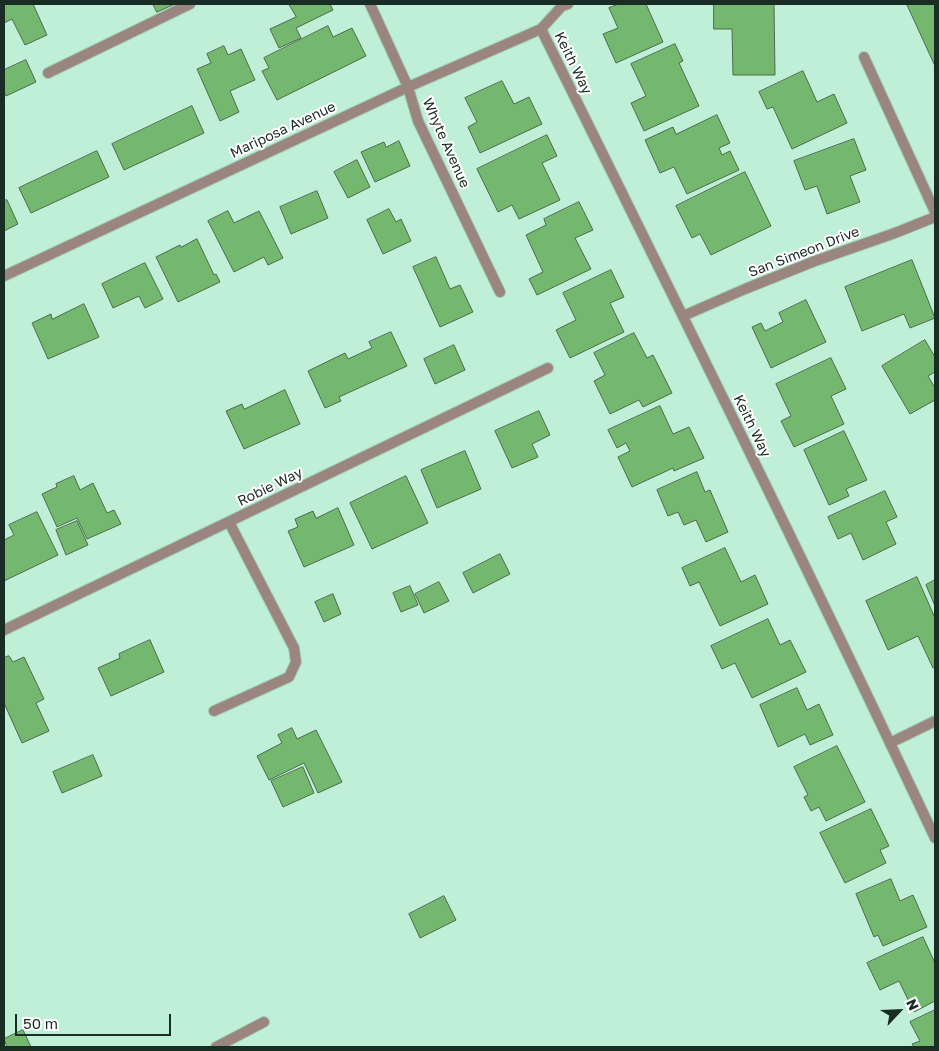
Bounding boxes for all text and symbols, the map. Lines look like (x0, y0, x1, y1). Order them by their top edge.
street label: Keith Way (551, 29, 595, 97)
street label: Whyte Avenue (419, 95, 473, 191)
street label: Mariposa Avenue (228, 98, 338, 162)
street label: San Simeon Drive (746, 223, 862, 281)
street label: Keith Way (730, 392, 774, 460)
street label: Robie Way (235, 464, 305, 510)
north arrow (874, 986, 924, 1036)
text: N (903, 996, 923, 1013)
scale bar (18, 1004, 174, 1036)
text: 50 m (23, 1014, 58, 1032)

